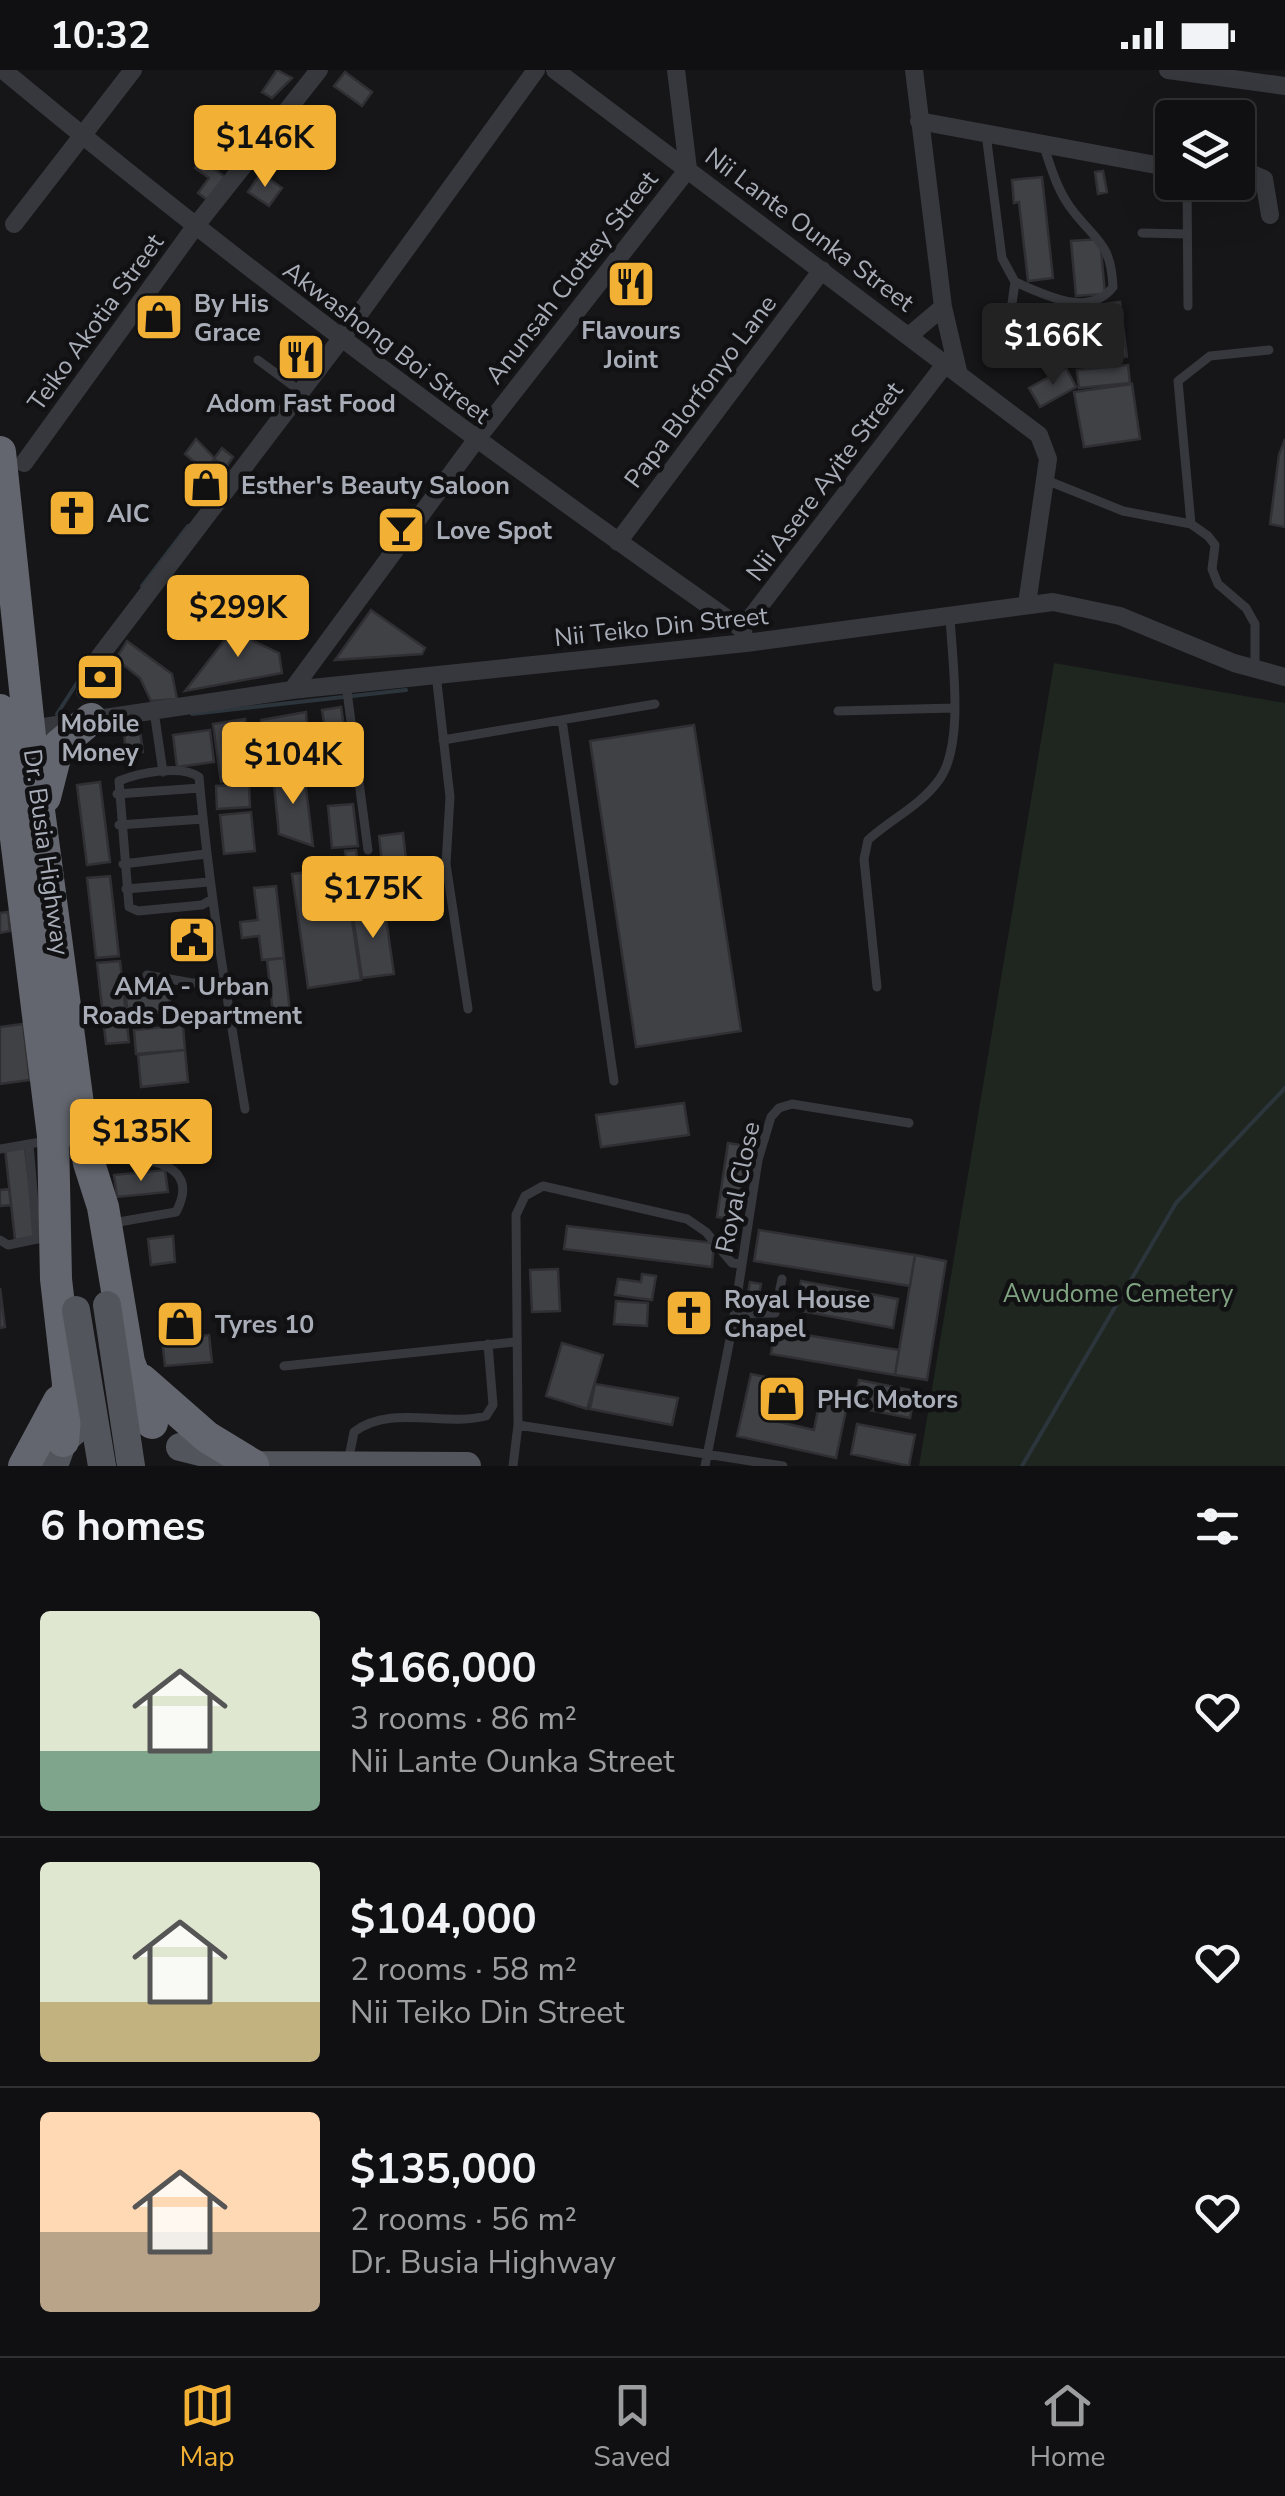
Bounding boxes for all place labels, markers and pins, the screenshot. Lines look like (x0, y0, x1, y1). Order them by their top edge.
pin: $146K (195, 105, 335, 190)
restaurant icon: Flavours Joint (605, 258, 657, 310)
place label: By His Grace (194, 287, 269, 350)
shop icon: By His Grace (133, 291, 185, 343)
pin: $166K (983, 303, 1123, 388)
place label: Flavours Joint (581, 314, 681, 377)
restaurant icon: Adom Fast Food (275, 331, 327, 383)
place label: Adom Fast Food (206, 387, 396, 421)
shop icon: Esther's Beauty Saloon (180, 459, 232, 511)
place label: Esther's Beauty Saloon (241, 469, 510, 503)
church icon: AIC (46, 487, 98, 539)
place label: AIC (107, 497, 150, 531)
bar icon: Love Spot (375, 504, 427, 556)
place label: Love Spot (436, 514, 552, 548)
pin: $299K (168, 575, 308, 660)
bank icon: Mobile Money (74, 651, 126, 703)
place label: Mobile Money (61, 707, 139, 770)
pin: $104K (223, 722, 363, 807)
pin: $175K (303, 856, 443, 941)
public building icon: AMA - Urban Roads Department (166, 914, 218, 966)
place label: AMA - Urban Roads Department (82, 970, 302, 1033)
pin: $135K (71, 1099, 211, 1184)
place label: Royal House Chapel (724, 1283, 870, 1346)
church icon: Royal House Chapel (663, 1287, 715, 1339)
shop icon: Tyres 10 (154, 1298, 206, 1350)
place label: Tyres 10 (215, 1308, 314, 1342)
shop icon: PHC Motors (756, 1373, 808, 1425)
place label: PHC Motors (817, 1383, 958, 1417)

